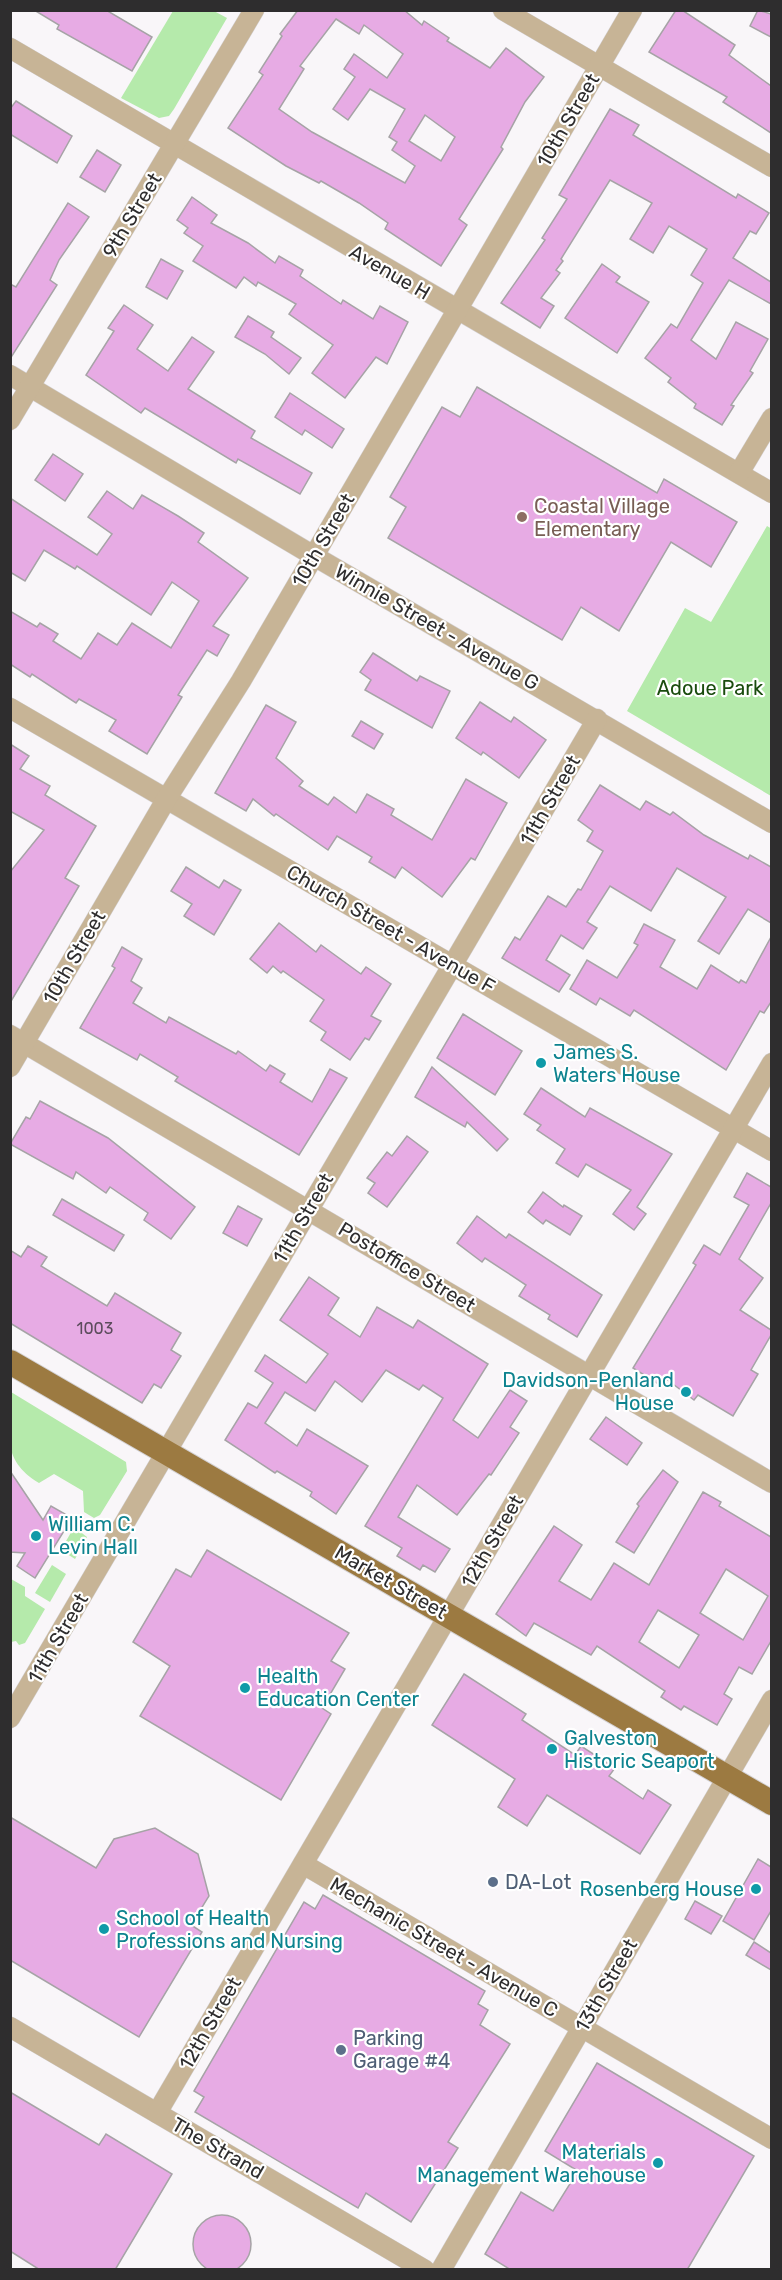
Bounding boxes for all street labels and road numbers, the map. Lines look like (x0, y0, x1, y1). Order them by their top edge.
street label: 10th Street (532, 69, 604, 171)
street label: 9th Street (97, 168, 167, 262)
street label: Avenue H (345, 239, 435, 305)
street label: 10th Street (287, 489, 359, 591)
street label: Winnie Street - Avenue G (331, 559, 543, 695)
street label: 11th Street (515, 751, 585, 849)
street label: Church Street - Avenue F (283, 859, 499, 999)
street label: 10th Street (38, 906, 110, 1008)
street label: 11th Street (268, 1169, 338, 1267)
street label: Postoffice Street (334, 1217, 480, 1317)
street label: 12th Street (456, 1490, 528, 1592)
street label: Market Street (330, 1540, 452, 1624)
street label: 11th Street (23, 1589, 93, 1687)
street label: Mechanic Street - Avenue C (326, 1872, 562, 2022)
street label: 13th Street (570, 1934, 642, 2036)
street label: 12th Street (174, 1972, 246, 2074)
street label: The Strand (168, 2112, 268, 2184)

